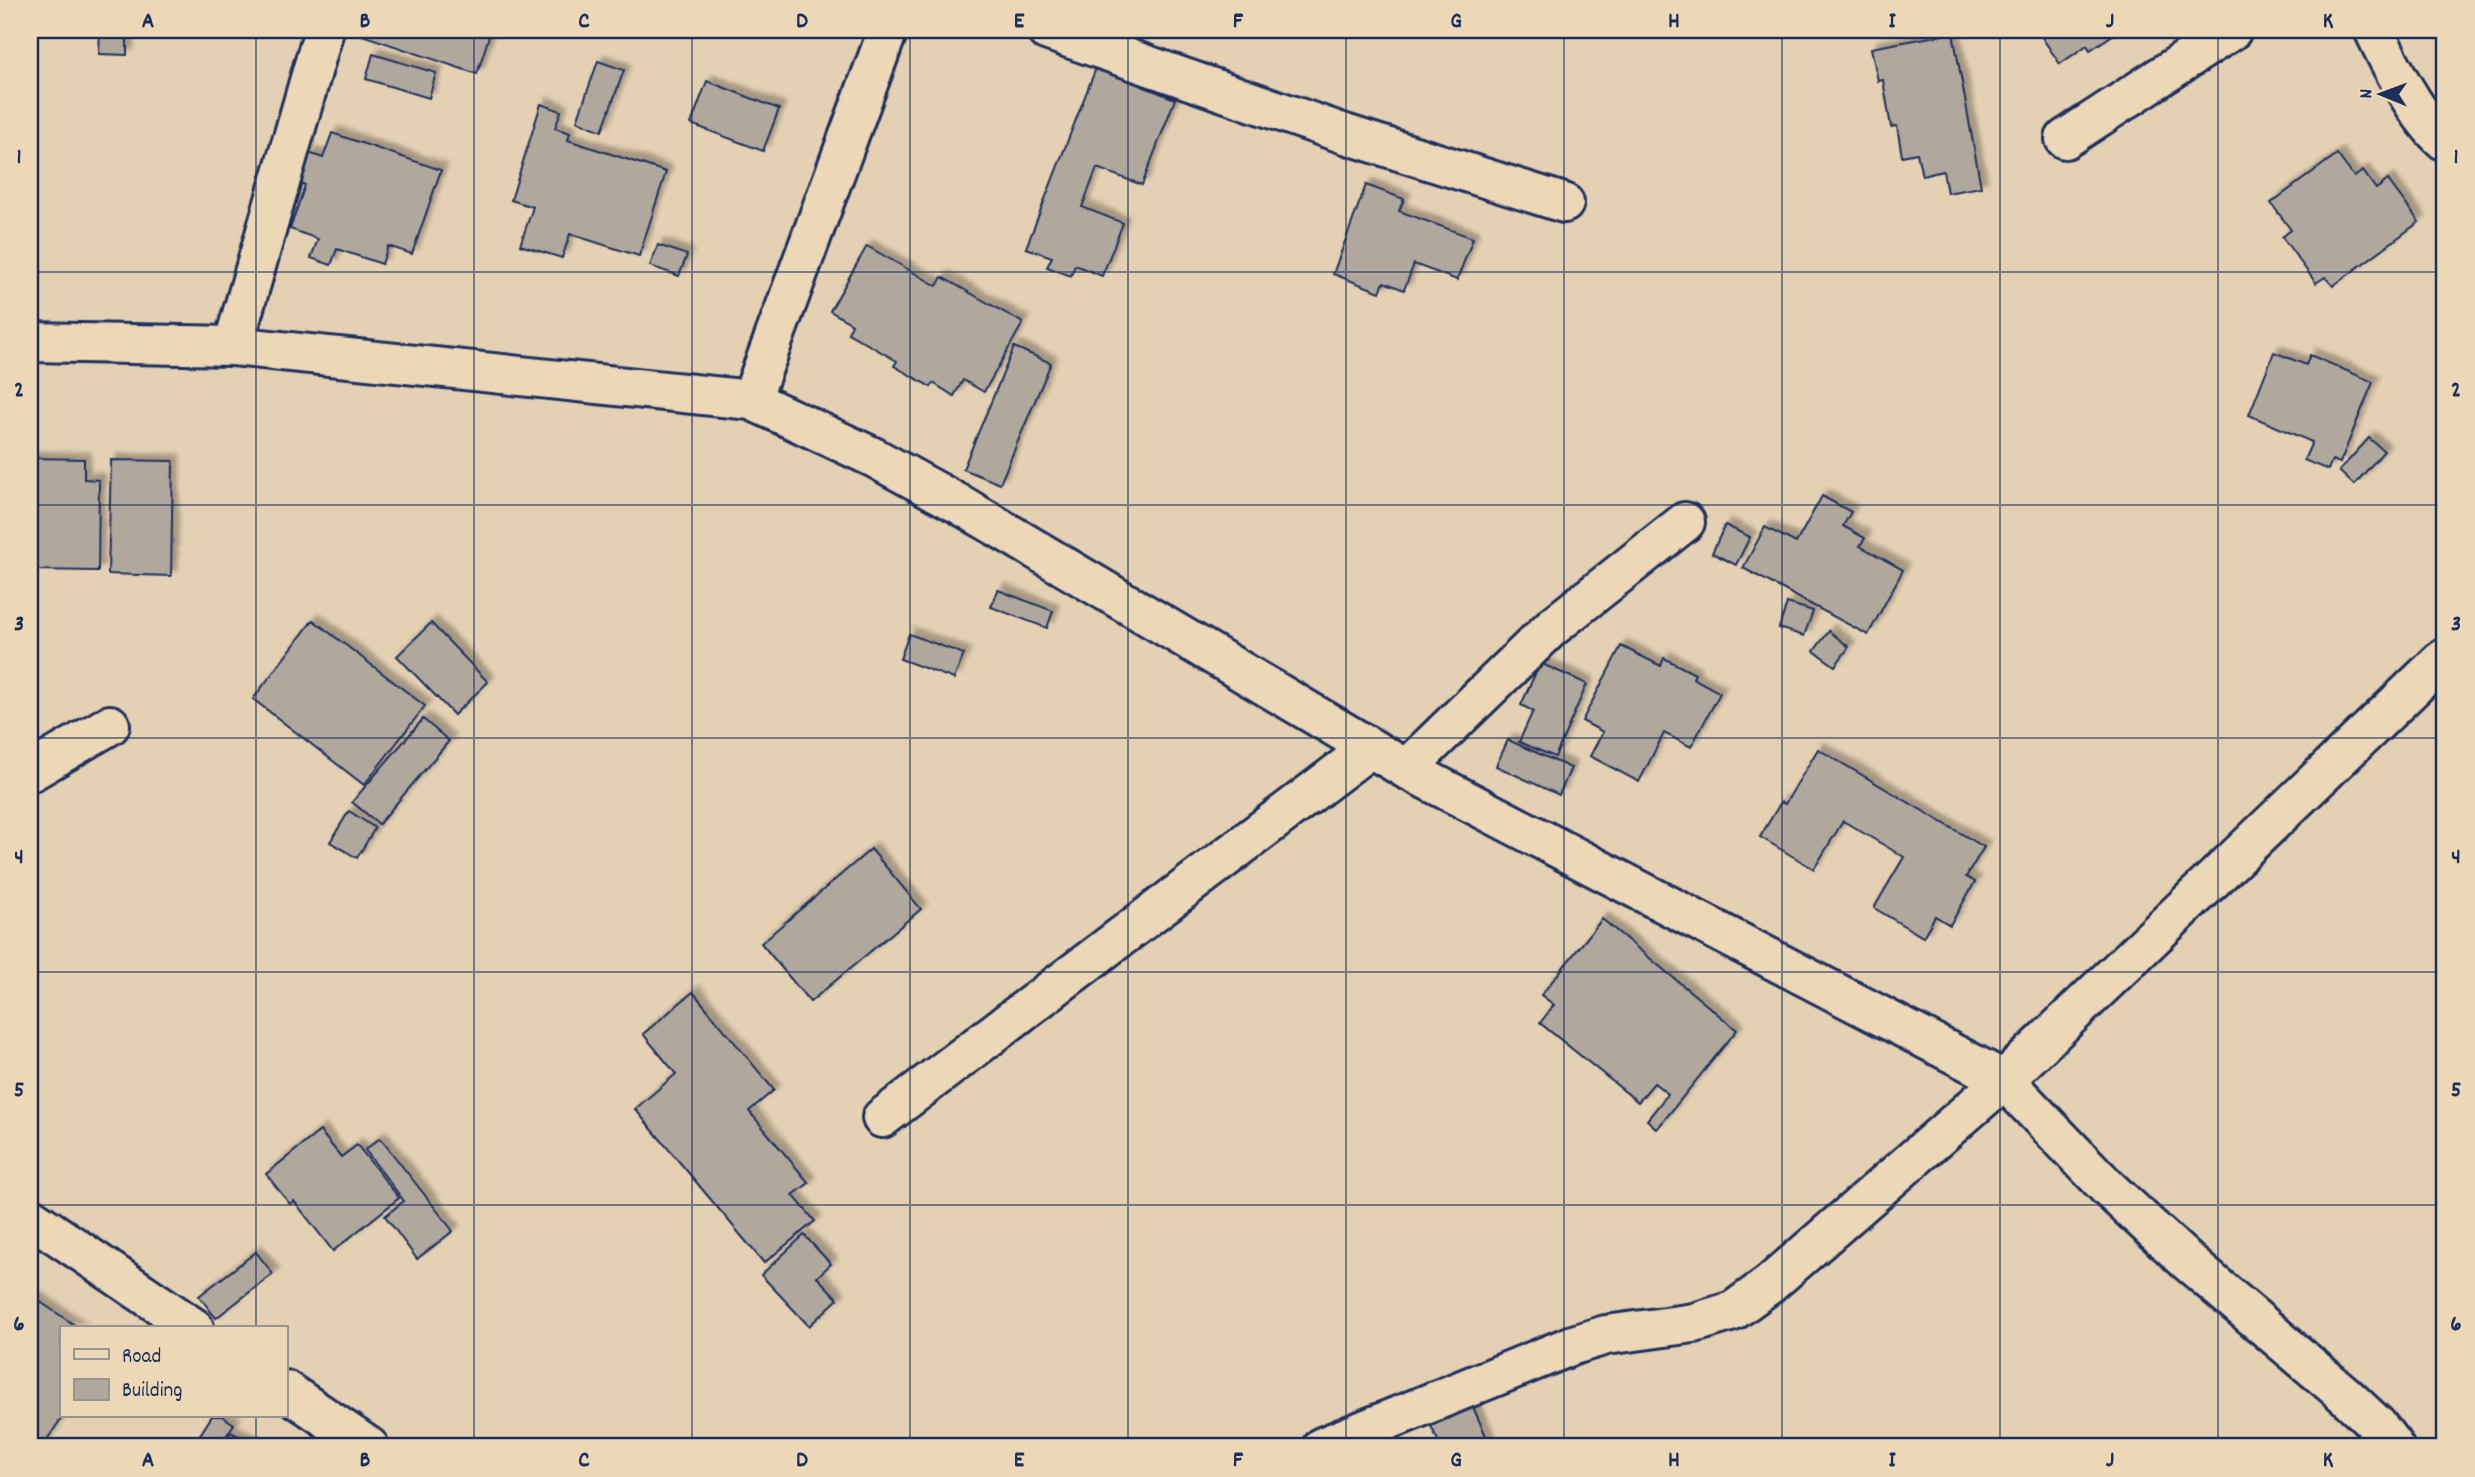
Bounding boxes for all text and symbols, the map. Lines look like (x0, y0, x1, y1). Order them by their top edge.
text: A (142, 6, 154, 39)
text: B (360, 6, 371, 39)
text: C (578, 6, 590, 39)
text: D (796, 6, 808, 39)
text: E (1014, 6, 1025, 39)
text: F (1233, 6, 1244, 39)
text: G (1450, 6, 1462, 39)
text: H (1668, 6, 1680, 39)
text: I (1888, 6, 1896, 39)
text: J (2106, 6, 2114, 39)
text: K (2323, 6, 2334, 39)
north arrow (2346, 60, 2416, 130)
text: N (2354, 89, 2381, 99)
text: 1 (16, 142, 22, 175)
text: 1 (2453, 142, 2459, 175)
text: 2 (14, 375, 24, 408)
text: 2 (2451, 375, 2461, 408)
text: 3 (14, 609, 24, 642)
text: 3 (2451, 609, 2461, 642)
text: 4 (14, 842, 24, 875)
text: 4 (2451, 842, 2461, 875)
text: 5 (14, 1075, 24, 1108)
text: 5 (2451, 1075, 2461, 1108)
text: 6 (13, 1309, 25, 1342)
text: 6 (2450, 1309, 2462, 1342)
legend (60, 1326, 287, 1418)
text: Road (122, 1343, 161, 1373)
text: Building (122, 1377, 182, 1407)
text: A (142, 1445, 154, 1477)
text: B (360, 1445, 371, 1477)
text: C (578, 1445, 590, 1477)
text: D (796, 1445, 808, 1477)
text: E (1014, 1445, 1025, 1477)
text: F (1233, 1445, 1244, 1477)
text: G (1450, 1445, 1462, 1477)
text: H (1668, 1445, 1680, 1477)
text: I (1888, 1445, 1896, 1477)
text: J (2106, 1445, 2114, 1477)
text: K (2323, 1445, 2334, 1477)

